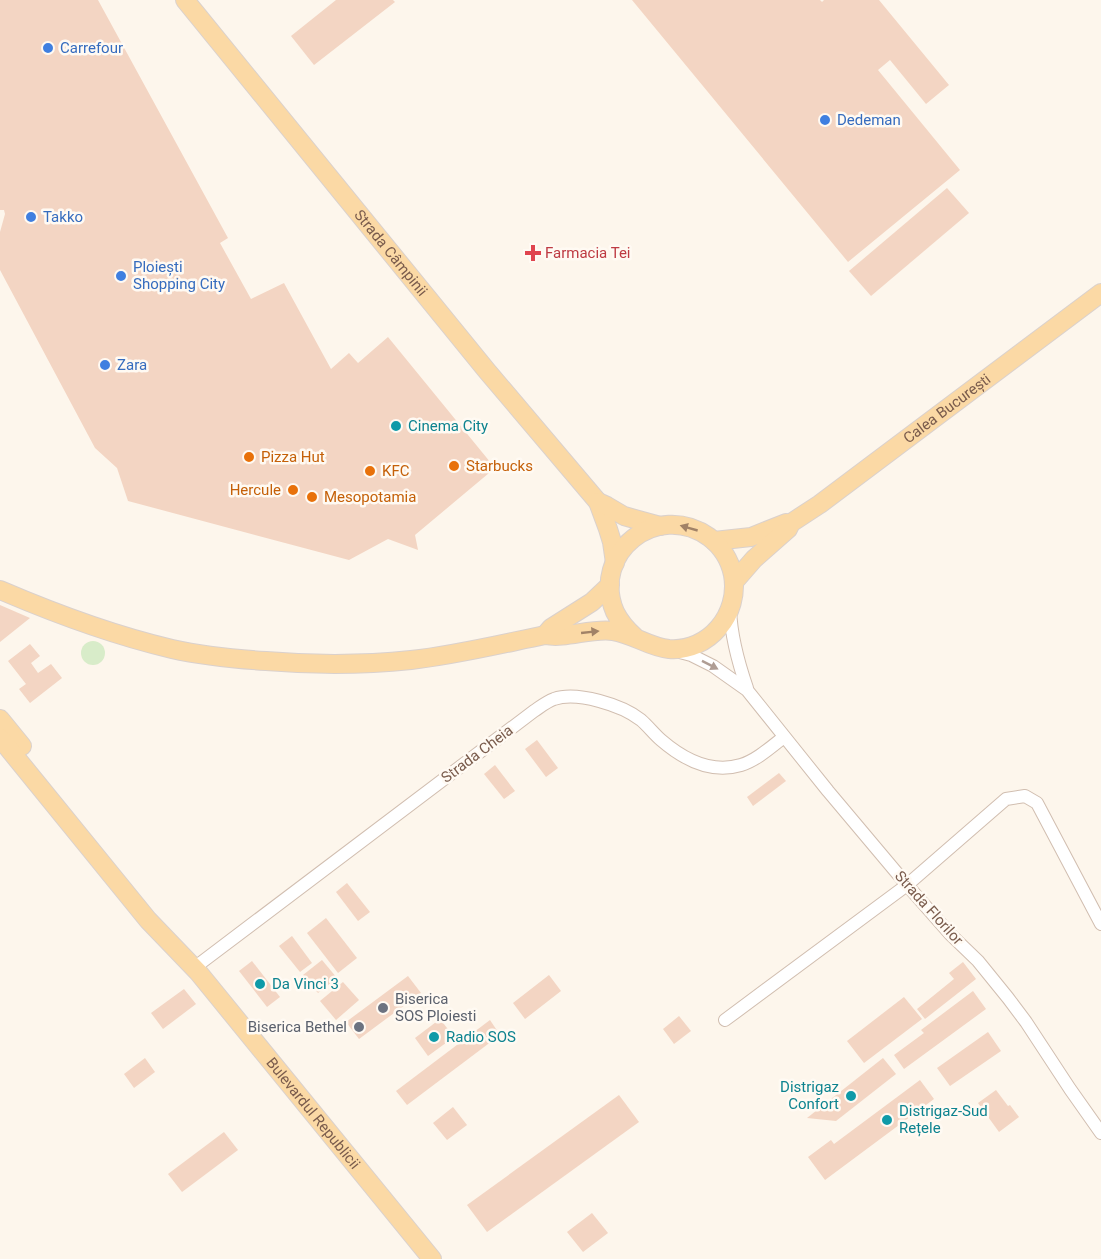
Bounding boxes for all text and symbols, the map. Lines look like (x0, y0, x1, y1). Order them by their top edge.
place label: Carrefour (60, 39, 123, 57)
marker: Carrefour (41, 41, 55, 55)
place label: Dedeman (837, 111, 901, 129)
marker: Dedeman (818, 113, 832, 127)
street label: Strada Câmpinii (350, 206, 431, 300)
place label: Takko (43, 208, 83, 226)
marker: Takko (24, 210, 38, 224)
place label: Farmacia Tei (545, 244, 631, 262)
marker: Farmacia Tei (526, 246, 540, 260)
place label: Ploiești Shopping City (133, 258, 225, 293)
marker: Ploiești Shopping City (114, 269, 128, 283)
place label: Zara (117, 356, 147, 374)
marker: Zara (98, 358, 112, 372)
street label: Calea București (900, 370, 994, 447)
place label: Cinema City (408, 417, 488, 435)
marker: Cinema City (389, 419, 403, 433)
place label: Pizza Hut (261, 448, 325, 466)
marker: Pizza Hut (242, 450, 256, 464)
place label: Starbucks (466, 457, 533, 475)
marker: Starbucks (447, 459, 461, 473)
place label: KFC (382, 462, 410, 480)
marker: KFC (363, 464, 377, 478)
place label: Hercule (230, 481, 281, 499)
marker: Hercule (286, 483, 300, 497)
place label: Mesopotamia (324, 488, 416, 506)
marker: Mesopotamia (305, 490, 319, 504)
one-way arrow (680, 523, 698, 532)
one-way arrow (581, 627, 600, 636)
one-way arrow (701, 660, 718, 669)
street label: Strada Cheia (438, 721, 516, 787)
street label: Strada Florilor (891, 867, 967, 949)
place label: Da Vinci 3 (272, 975, 339, 993)
marker: Da Vinci 3 (253, 977, 267, 991)
place label: Biserica SOS Ploiesti (395, 990, 476, 1025)
marker: Biserica SOS Ploiesti (376, 1001, 390, 1015)
place label: Biserica Bethel (248, 1018, 347, 1036)
marker: Biserica Bethel (352, 1020, 366, 1034)
place label: Radio SOS (446, 1028, 516, 1046)
marker: Radio SOS (427, 1030, 441, 1044)
street label: Bulevardul Republicii (262, 1054, 364, 1173)
place label: Distrigaz Confort (780, 1078, 839, 1113)
marker: Distrigaz Confort (844, 1089, 858, 1103)
place label: Distrigaz-Sud Rețele (899, 1102, 988, 1137)
marker: Distrigaz-Sud Rețele (880, 1113, 894, 1127)

